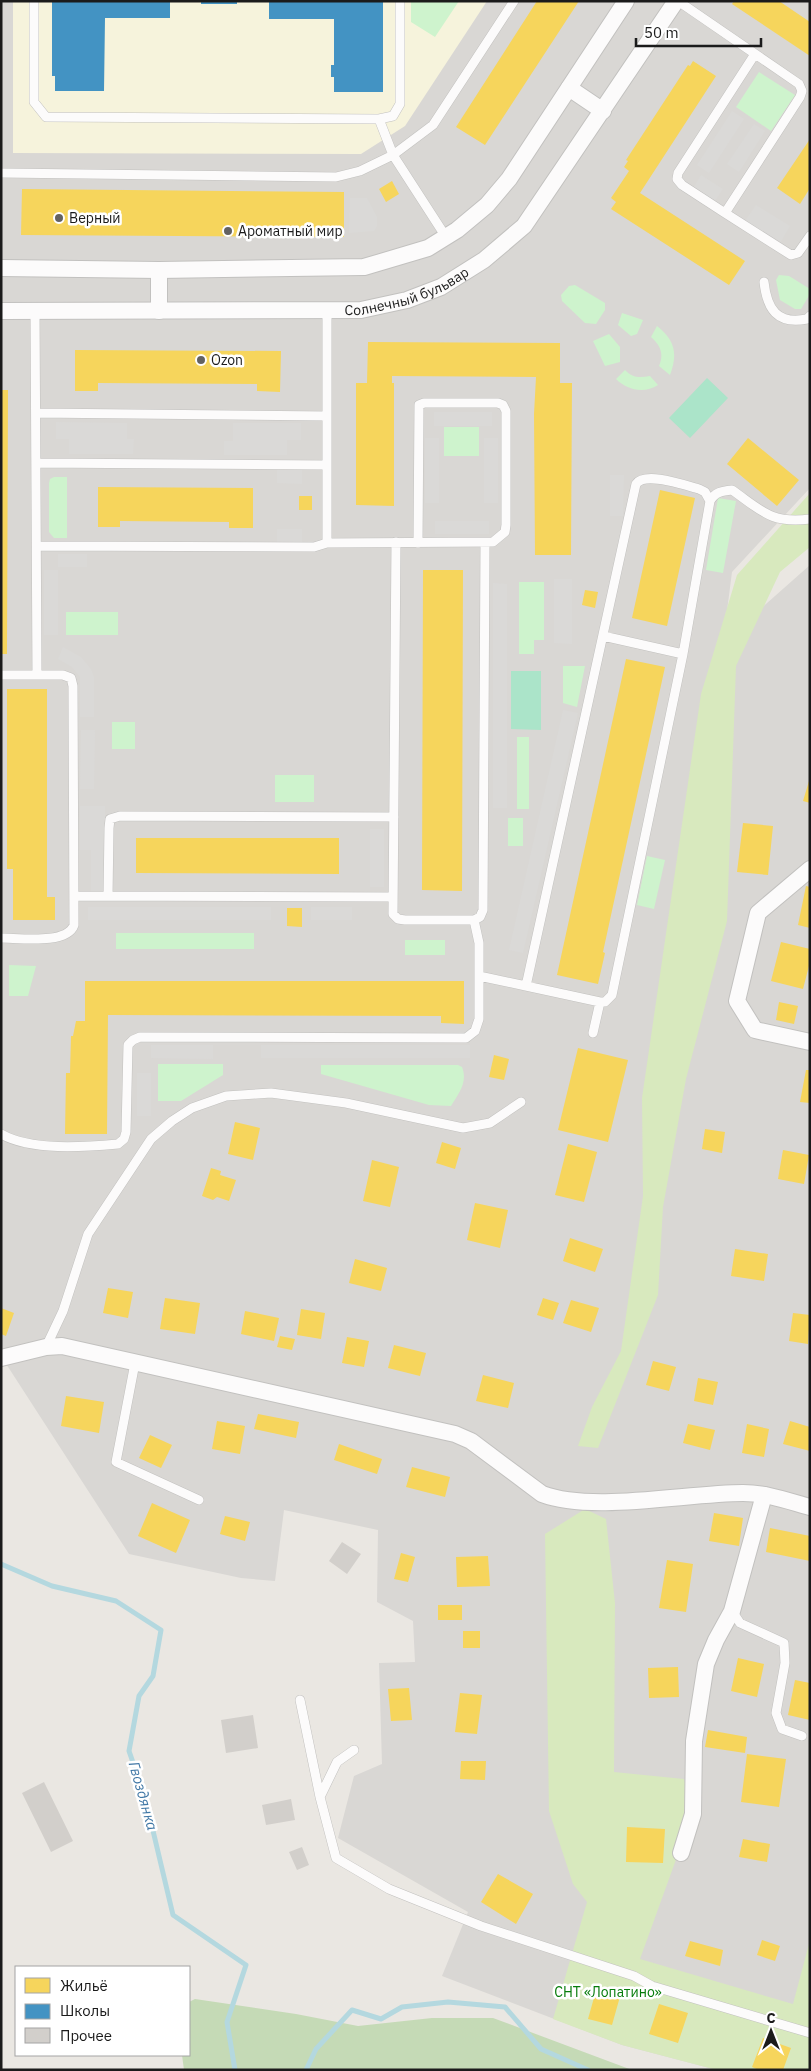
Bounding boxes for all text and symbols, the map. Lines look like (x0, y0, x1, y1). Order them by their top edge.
scale bar (636, 15, 761, 47)
text: 50 m (644, 23, 679, 42)
place label: Верный (69, 209, 121, 227)
marker: Верный (53, 212, 65, 224)
place label: Ароматный мир (238, 222, 343, 240)
marker: Ароматный мир (222, 225, 234, 237)
street label: Солнечный бульвар (344, 263, 472, 319)
place label: Ozon (211, 351, 243, 369)
marker: Ozon (195, 354, 207, 366)
water label: Гвоздянка (125, 1759, 162, 1833)
legend (15, 1966, 190, 2056)
text: Жильё (60, 1976, 108, 1995)
park label: СНТ «Лопатино» (554, 1983, 662, 2001)
text: Школы (60, 2001, 110, 2020)
north arrow (746, 2006, 796, 2056)
text: С (766, 2009, 776, 2027)
text: Прочее (60, 2026, 112, 2045)

